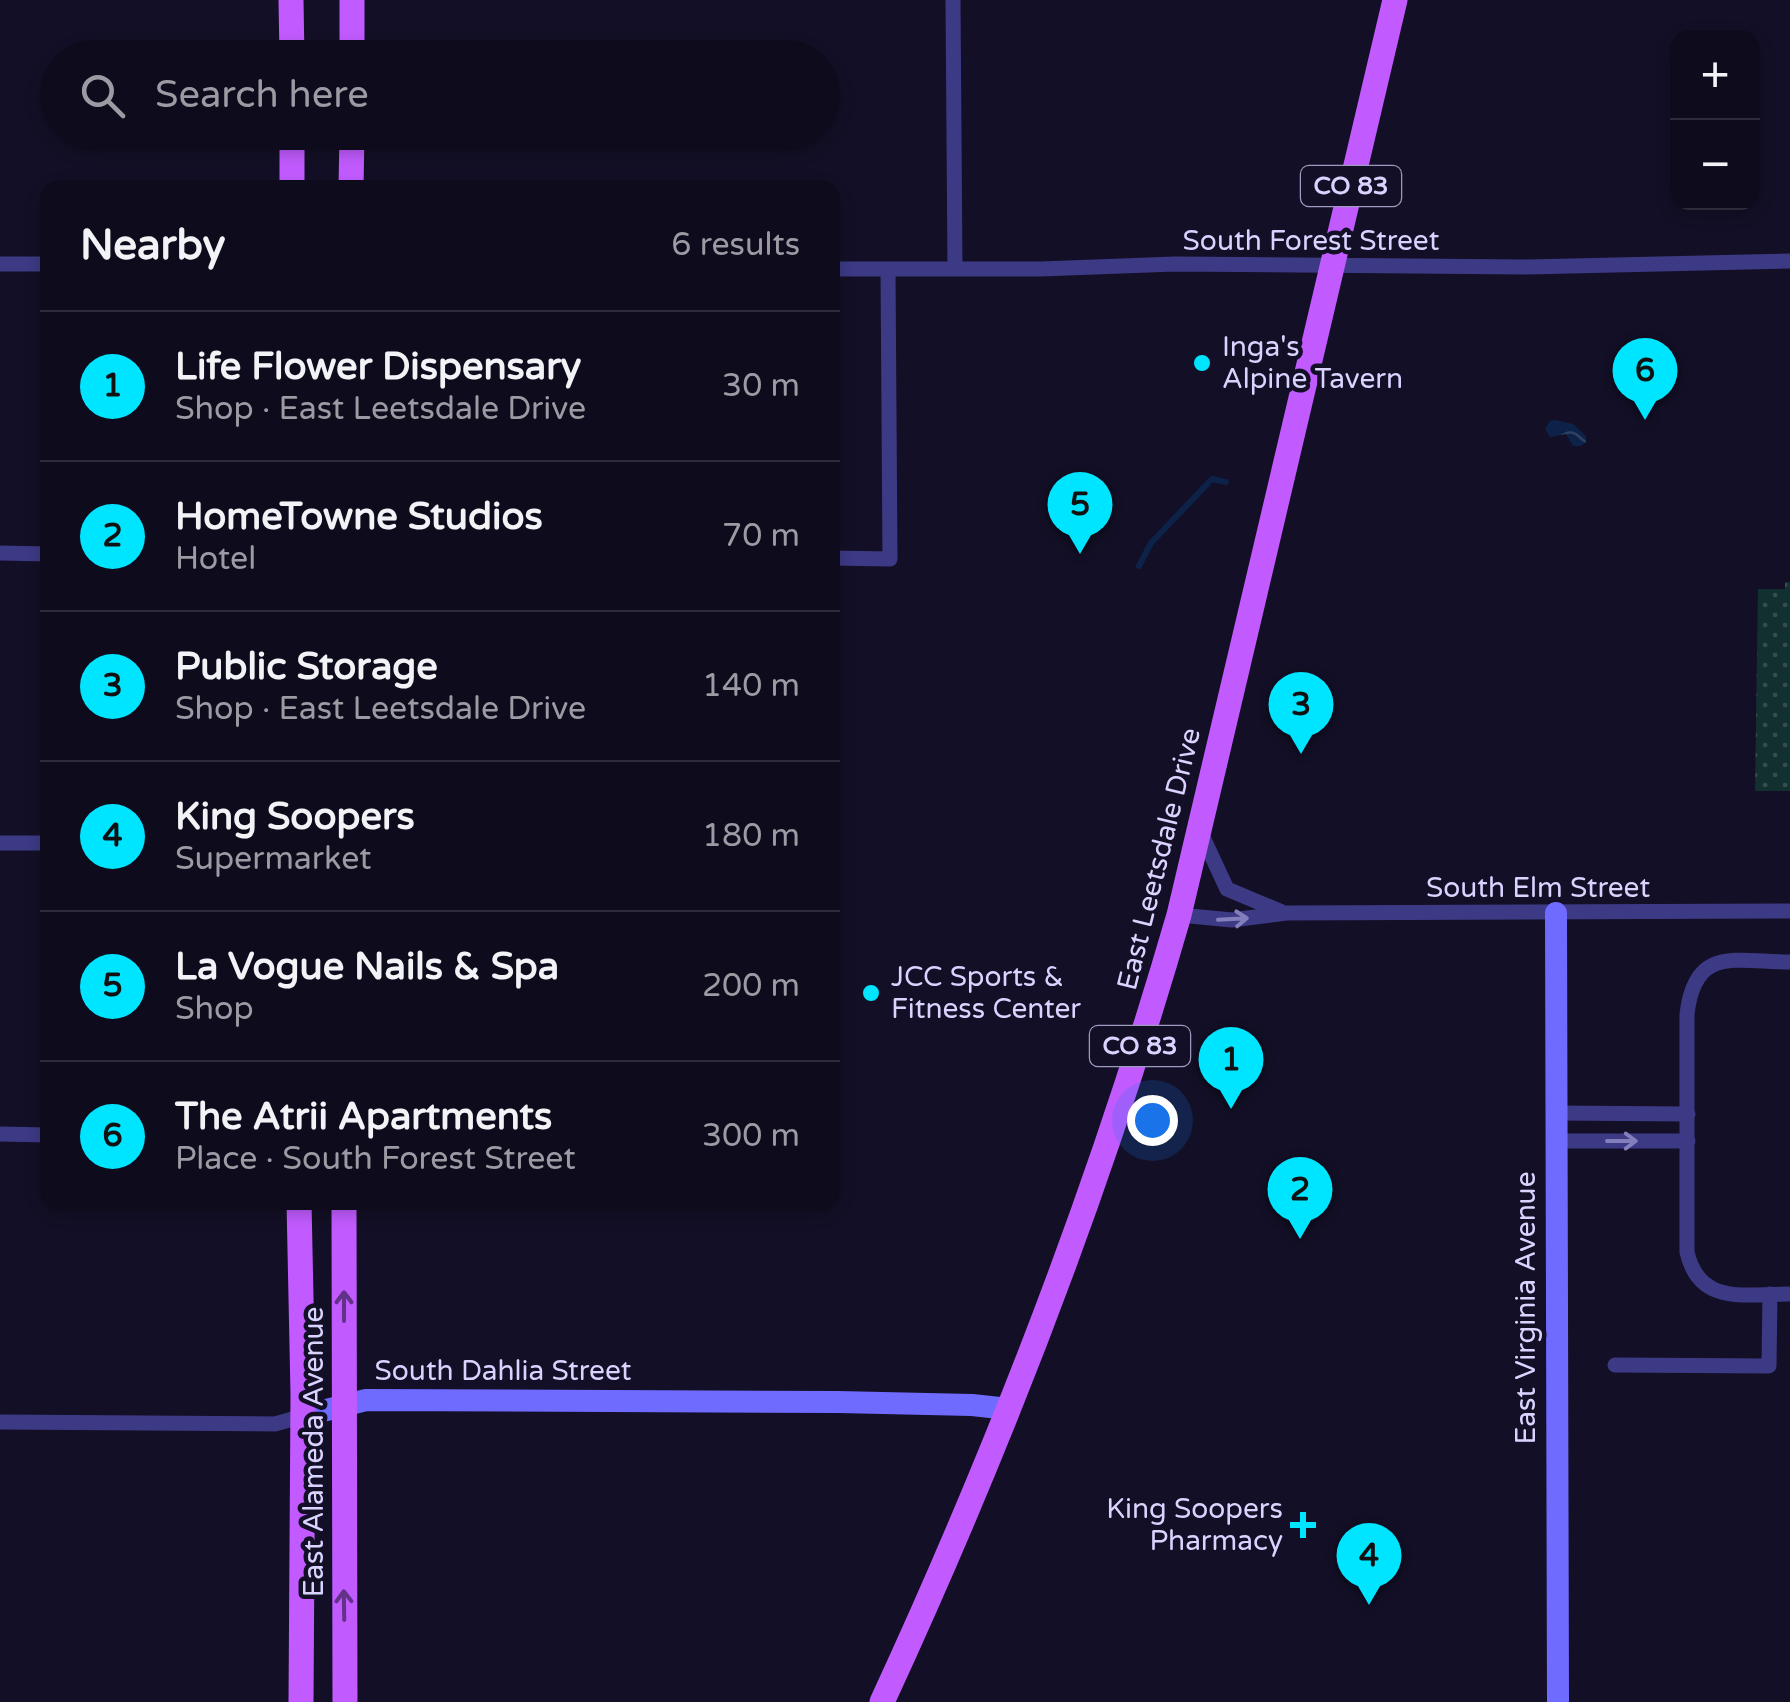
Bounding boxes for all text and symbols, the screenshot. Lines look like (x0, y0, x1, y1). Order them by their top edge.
map controls (1670, 30, 1760, 210)
button: + (1670, 30, 1760, 120)
search box (40, 40, 840, 150)
icon: search (75, 68, 130, 123)
text: Search here (155, 72, 369, 118)
button: − (1670, 120, 1760, 210)
road number: CO 83 (1301, 166, 1401, 206)
text: Nearby (80, 220, 225, 271)
street label: South Forest Street (1183, 224, 1440, 258)
text: 6 results (671, 226, 800, 264)
place label: Inga's Alpine Tavern (1222, 330, 1403, 396)
pin: 6 (1612, 338, 1678, 420)
text: Life Flower Dispensary (175, 344, 581, 390)
marker: Inga's Alpine Tavern (1191, 352, 1213, 374)
text: 1 (102, 367, 123, 405)
text: 30 m (722, 367, 800, 405)
text: Shop · East Leetsdale Drive (175, 390, 586, 428)
pin: 5 (1048, 472, 1112, 554)
text: HomeTowne Studios (175, 494, 543, 540)
text: 2 (102, 517, 123, 555)
text: 70 m (722, 517, 800, 555)
text: Hotel (175, 540, 256, 578)
text: Public Storage (175, 644, 438, 690)
text: 3 (102, 667, 123, 705)
text: 140 m (702, 667, 800, 705)
pin: 3 (1268, 672, 1334, 754)
text: Shop · East Leetsdale Drive (175, 690, 586, 728)
street label: East Leetsdale Drive (1110, 724, 1208, 994)
text: King Soopers (175, 794, 415, 840)
text: 4 (102, 817, 123, 855)
text: 180 m (702, 817, 800, 855)
text: Supermarket (175, 840, 372, 878)
street label: South Elm Street (1426, 871, 1650, 905)
one-way arrow (1216, 909, 1248, 928)
text: La Vogue Nails & Spa (175, 944, 559, 990)
place label: JCC Sports & Fitness Center (891, 960, 1081, 1026)
text: 5 (102, 967, 123, 1005)
text: 200 m (702, 967, 800, 1005)
marker: JCC Sports & Fitness Center (860, 982, 882, 1004)
text: Shop (175, 990, 254, 1028)
road number: CO 83 (1090, 1026, 1190, 1066)
pin: 1 (1198, 1026, 1264, 1109)
text: The Atrii Apartments (175, 1094, 552, 1140)
your location (1127, 1095, 1178, 1146)
text: 6 (102, 1117, 123, 1155)
text: 300 m (702, 1117, 800, 1155)
one-way arrow (1604, 1132, 1637, 1150)
text: Place · South Forest Street (175, 1140, 576, 1178)
pin: 2 (1268, 1156, 1332, 1239)
street label: East Virginia Avenue (1509, 1171, 1543, 1445)
one-way arrow (334, 1291, 354, 1324)
street label: East Alameda Avenue (297, 1307, 331, 1597)
street label: South Dahlia Street (375, 1354, 632, 1388)
place label: King Soopers Pharmacy (1106, 1492, 1283, 1558)
marker: King Soopers Pharmacy (1292, 1514, 1314, 1536)
pin: 4 (1336, 1522, 1402, 1605)
one-way arrow (334, 1589, 354, 1622)

